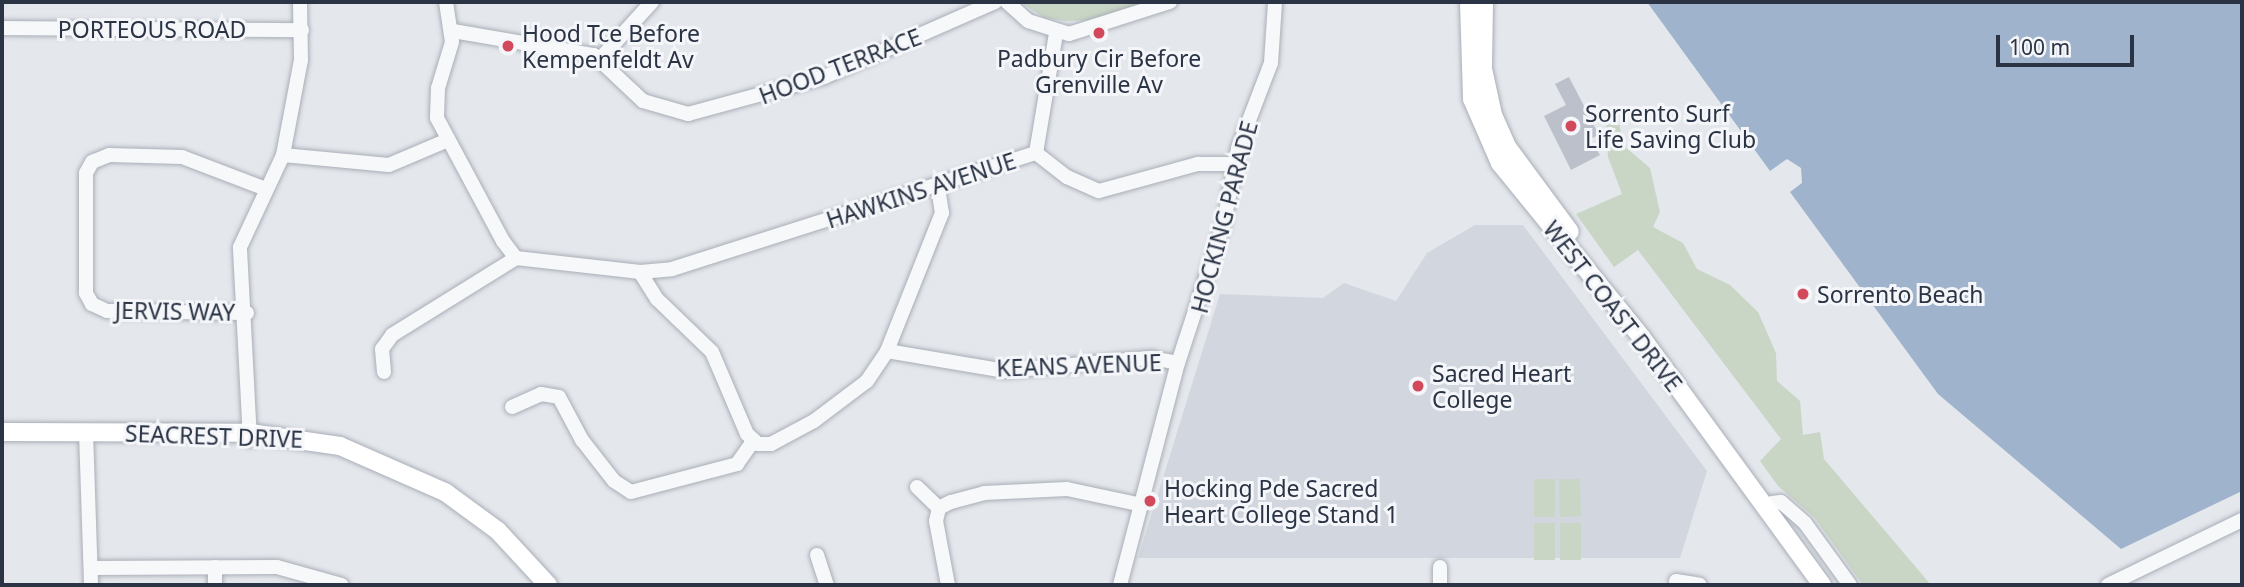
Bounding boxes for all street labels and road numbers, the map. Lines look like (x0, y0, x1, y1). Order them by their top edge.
street label: PORTEOUS ROAD (58, 15, 246, 43)
street label: HOOD TERRACE (755, 22, 925, 110)
street label: HOCKING PARADE (1185, 118, 1263, 316)
street label: HAWKINS AVENUE (823, 146, 1019, 234)
street label: WEST COAST DRIVE (1538, 215, 1688, 397)
street label: JERVIS WAY (115, 296, 235, 326)
street label: KEANS AVENUE (996, 348, 1162, 382)
street label: SEACREST DRIVE (124, 419, 304, 453)

